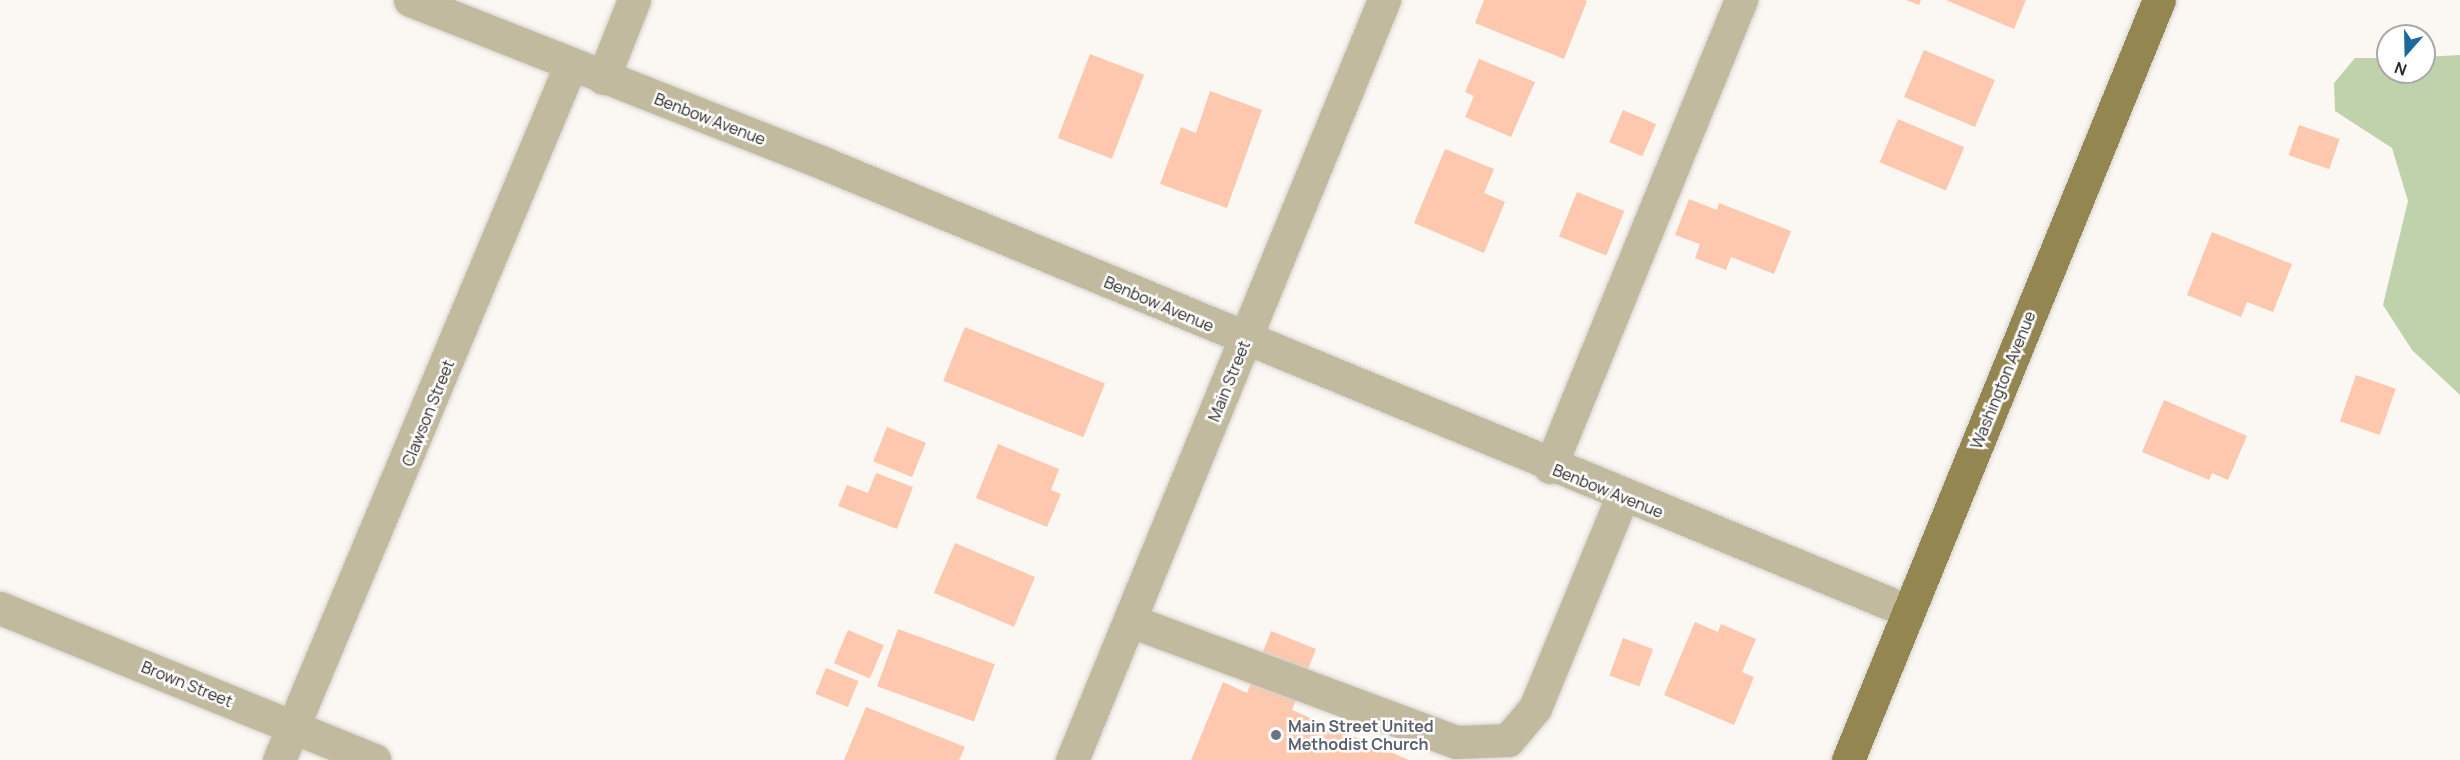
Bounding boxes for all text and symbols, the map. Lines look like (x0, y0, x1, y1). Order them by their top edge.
north arrow (2376, 24, 2436, 84)
text: N (2391, 57, 2410, 81)
street label: Benbow Avenue (652, 89, 768, 149)
street label: Benbow Avenue (1101, 272, 1217, 336)
street label: Washington Avenue (1967, 308, 2039, 452)
street label: Main Street (1204, 338, 1254, 424)
street label: Clawson Street (398, 357, 458, 469)
street label: Benbow Avenue (1550, 460, 1666, 522)
street label: Brown Street (139, 657, 235, 711)
place label: Main Street United Methodist Church (1288, 716, 1434, 754)
marker: Main Street United Methodist Church (1269, 728, 1283, 742)

